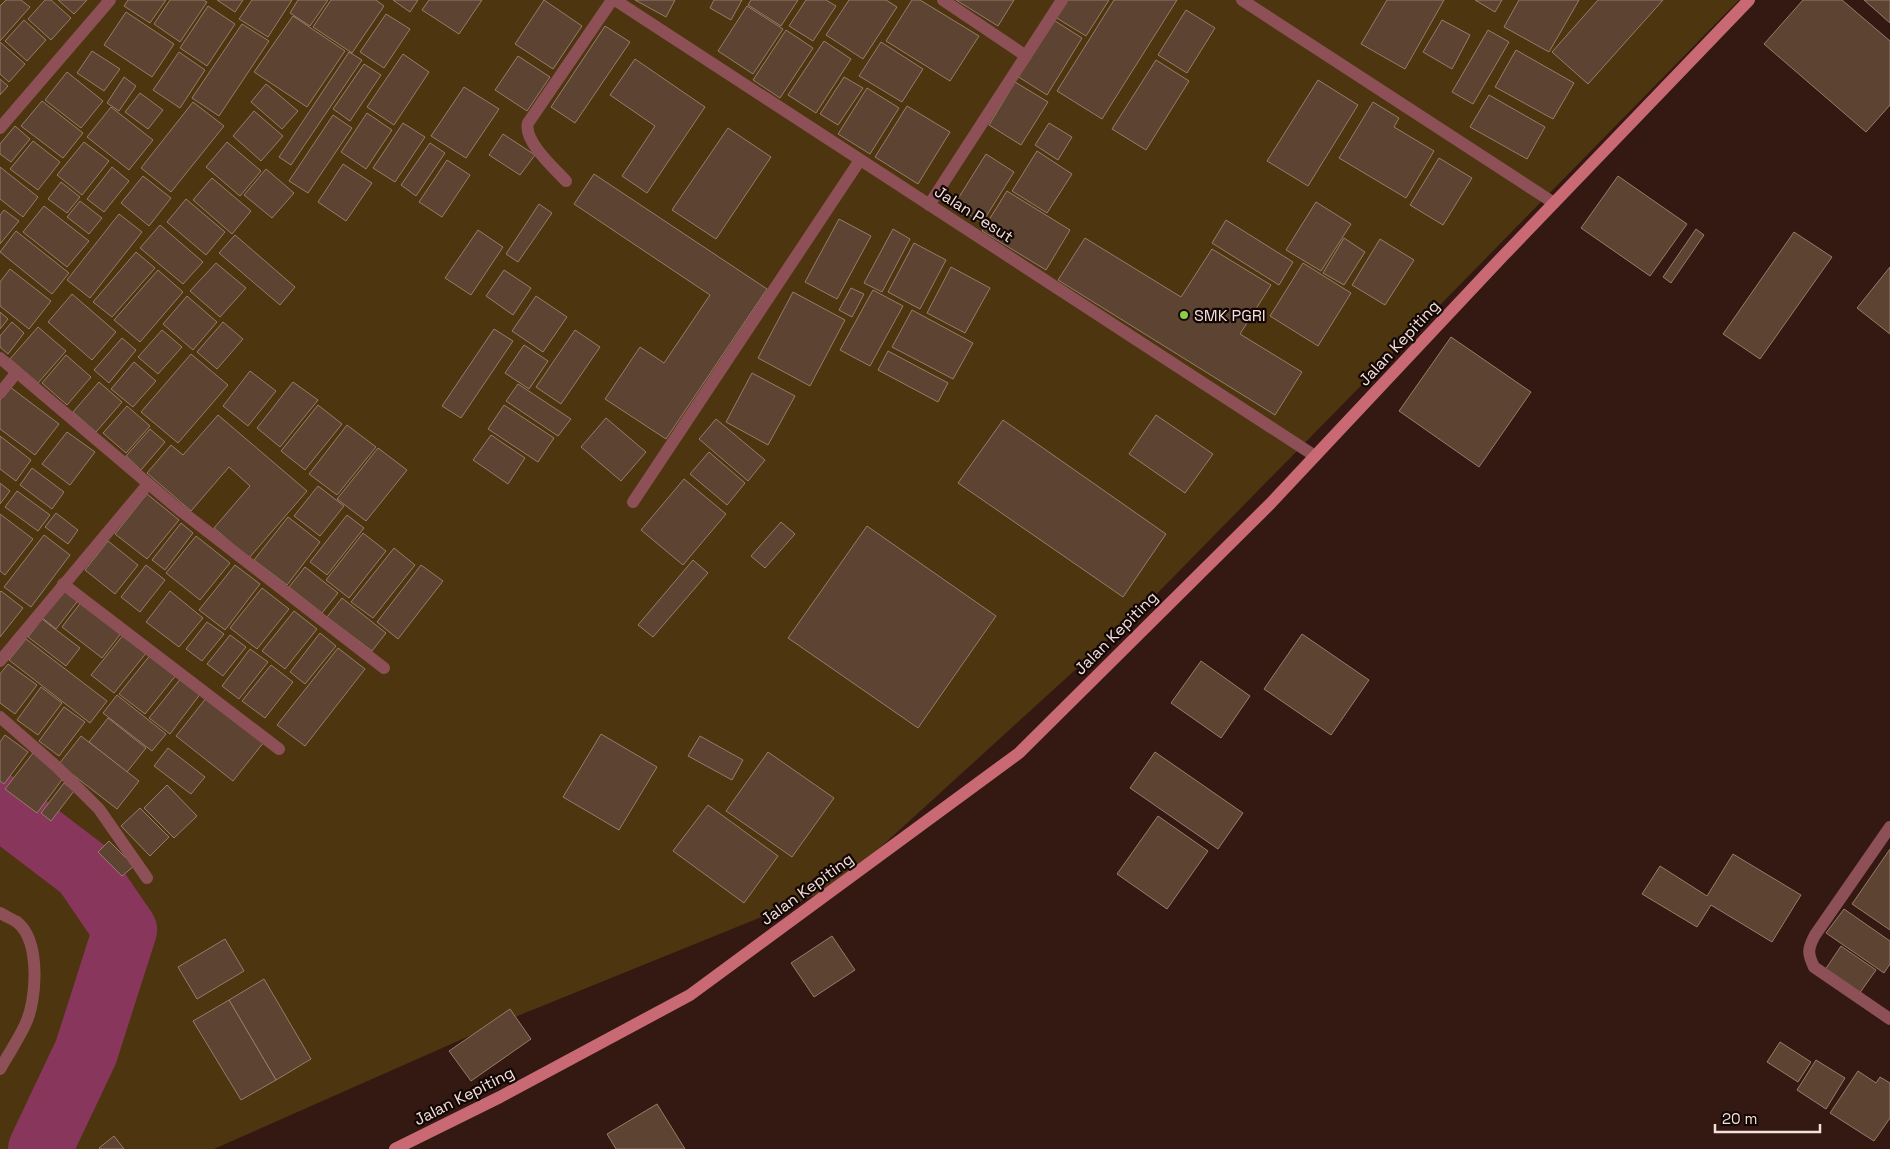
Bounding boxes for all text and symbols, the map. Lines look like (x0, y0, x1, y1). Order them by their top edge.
street label: Jalan Pesut (931, 181, 1017, 247)
street label: Jalan Kepiting (1354, 296, 1444, 390)
place label: SMK PGRI (1194, 305, 1266, 326)
marker: SMK PGRI (1178, 309, 1190, 321)
street label: Jalan Kepiting (1070, 587, 1162, 679)
street label: Jalan Kepiting (756, 848, 858, 930)
street label: Jalan Kepiting (410, 1062, 518, 1130)
scale bar (1715, 1102, 1820, 1134)
text: 20 m (1722, 1109, 1757, 1128)

